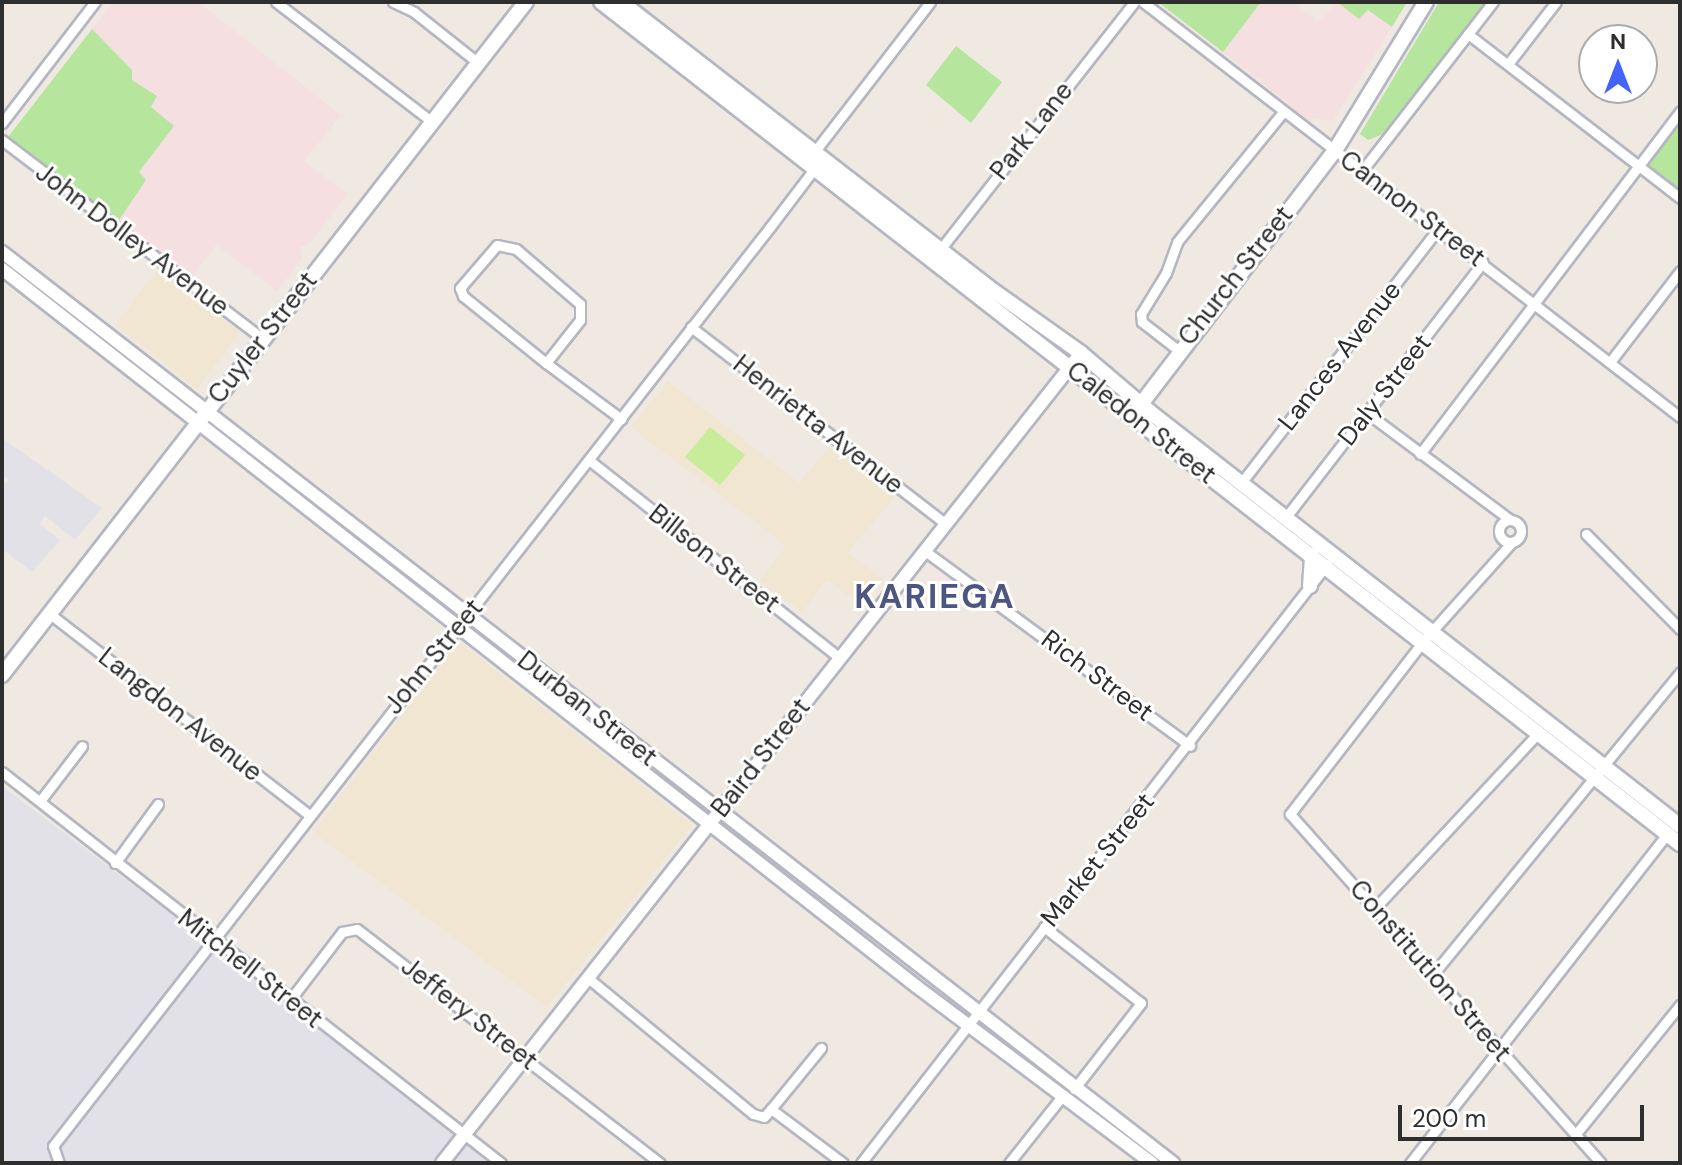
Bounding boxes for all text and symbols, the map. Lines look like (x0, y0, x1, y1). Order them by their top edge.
north arrow (1578, 24, 1658, 104)
text: N (1610, 27, 1626, 56)
street label: Park Lane (984, 76, 1080, 186)
street label: Cannon Street (1333, 144, 1491, 274)
street label: John Dolley Avenue (29, 157, 235, 323)
street label: Church Street (1172, 200, 1300, 352)
street label: Cuyler Street (202, 266, 324, 410)
street label: Lances Avenue (1272, 275, 1408, 437)
street label: Daly Street (1332, 328, 1438, 452)
street label: Henrietta Avenue (727, 349, 909, 501)
street label: Caledon Street (1060, 355, 1222, 491)
street label: Billson Street (642, 498, 786, 620)
district label: KARIEGA (854, 577, 1016, 617)
street label: John Street (378, 593, 490, 721)
street label: Rich Street (1035, 624, 1159, 728)
street label: Langdon Avenue (92, 642, 268, 788)
street label: Durban Street (511, 645, 663, 773)
street label: Baird Street (705, 692, 817, 824)
street label: Market Street (1035, 787, 1161, 933)
street label: Constitution Street (1343, 874, 1517, 1068)
street label: Mitchell Street (172, 903, 328, 1035)
street label: Jeffery Street (395, 951, 543, 1077)
scale bar (1402, 1089, 1648, 1139)
text: 200 m (1412, 1103, 1486, 1134)

